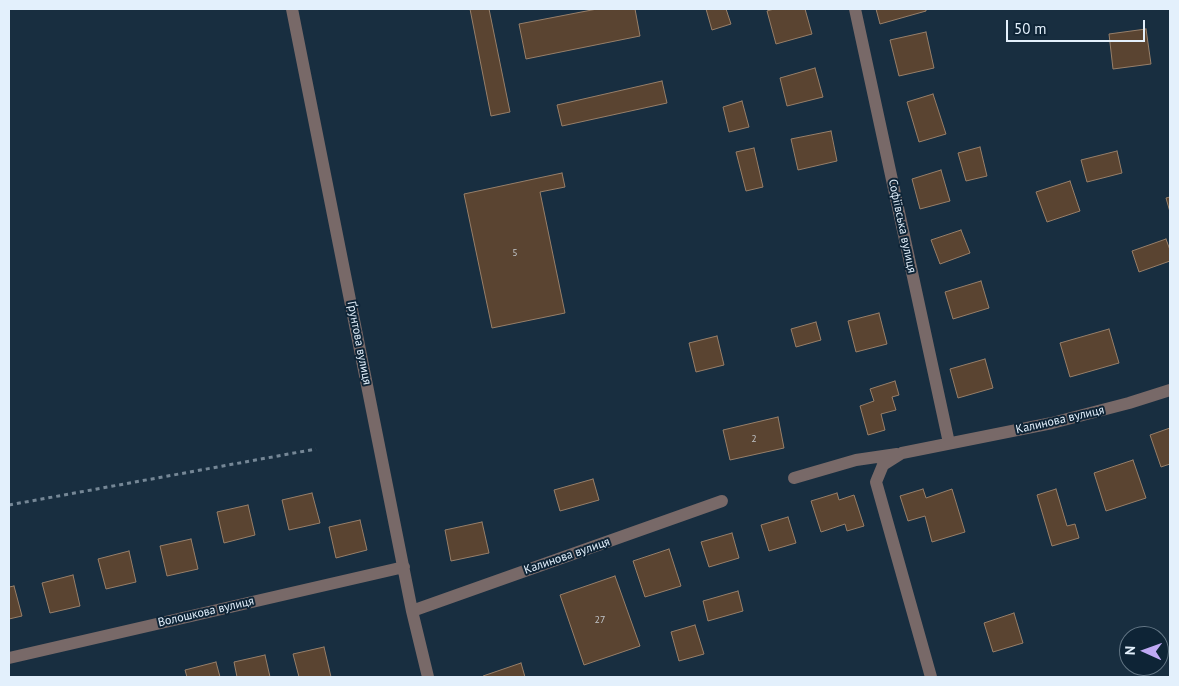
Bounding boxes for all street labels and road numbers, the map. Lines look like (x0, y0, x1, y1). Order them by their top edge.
street label: Софіївська вулиця (885, 178, 919, 274)
street label: Ґрунтова вулиця (344, 300, 374, 386)
street label: Калинова вулиця (1014, 403, 1106, 437)
street label: Калинова вулиця (522, 535, 612, 577)
street label: Волошкова вулиця (157, 594, 255, 630)

